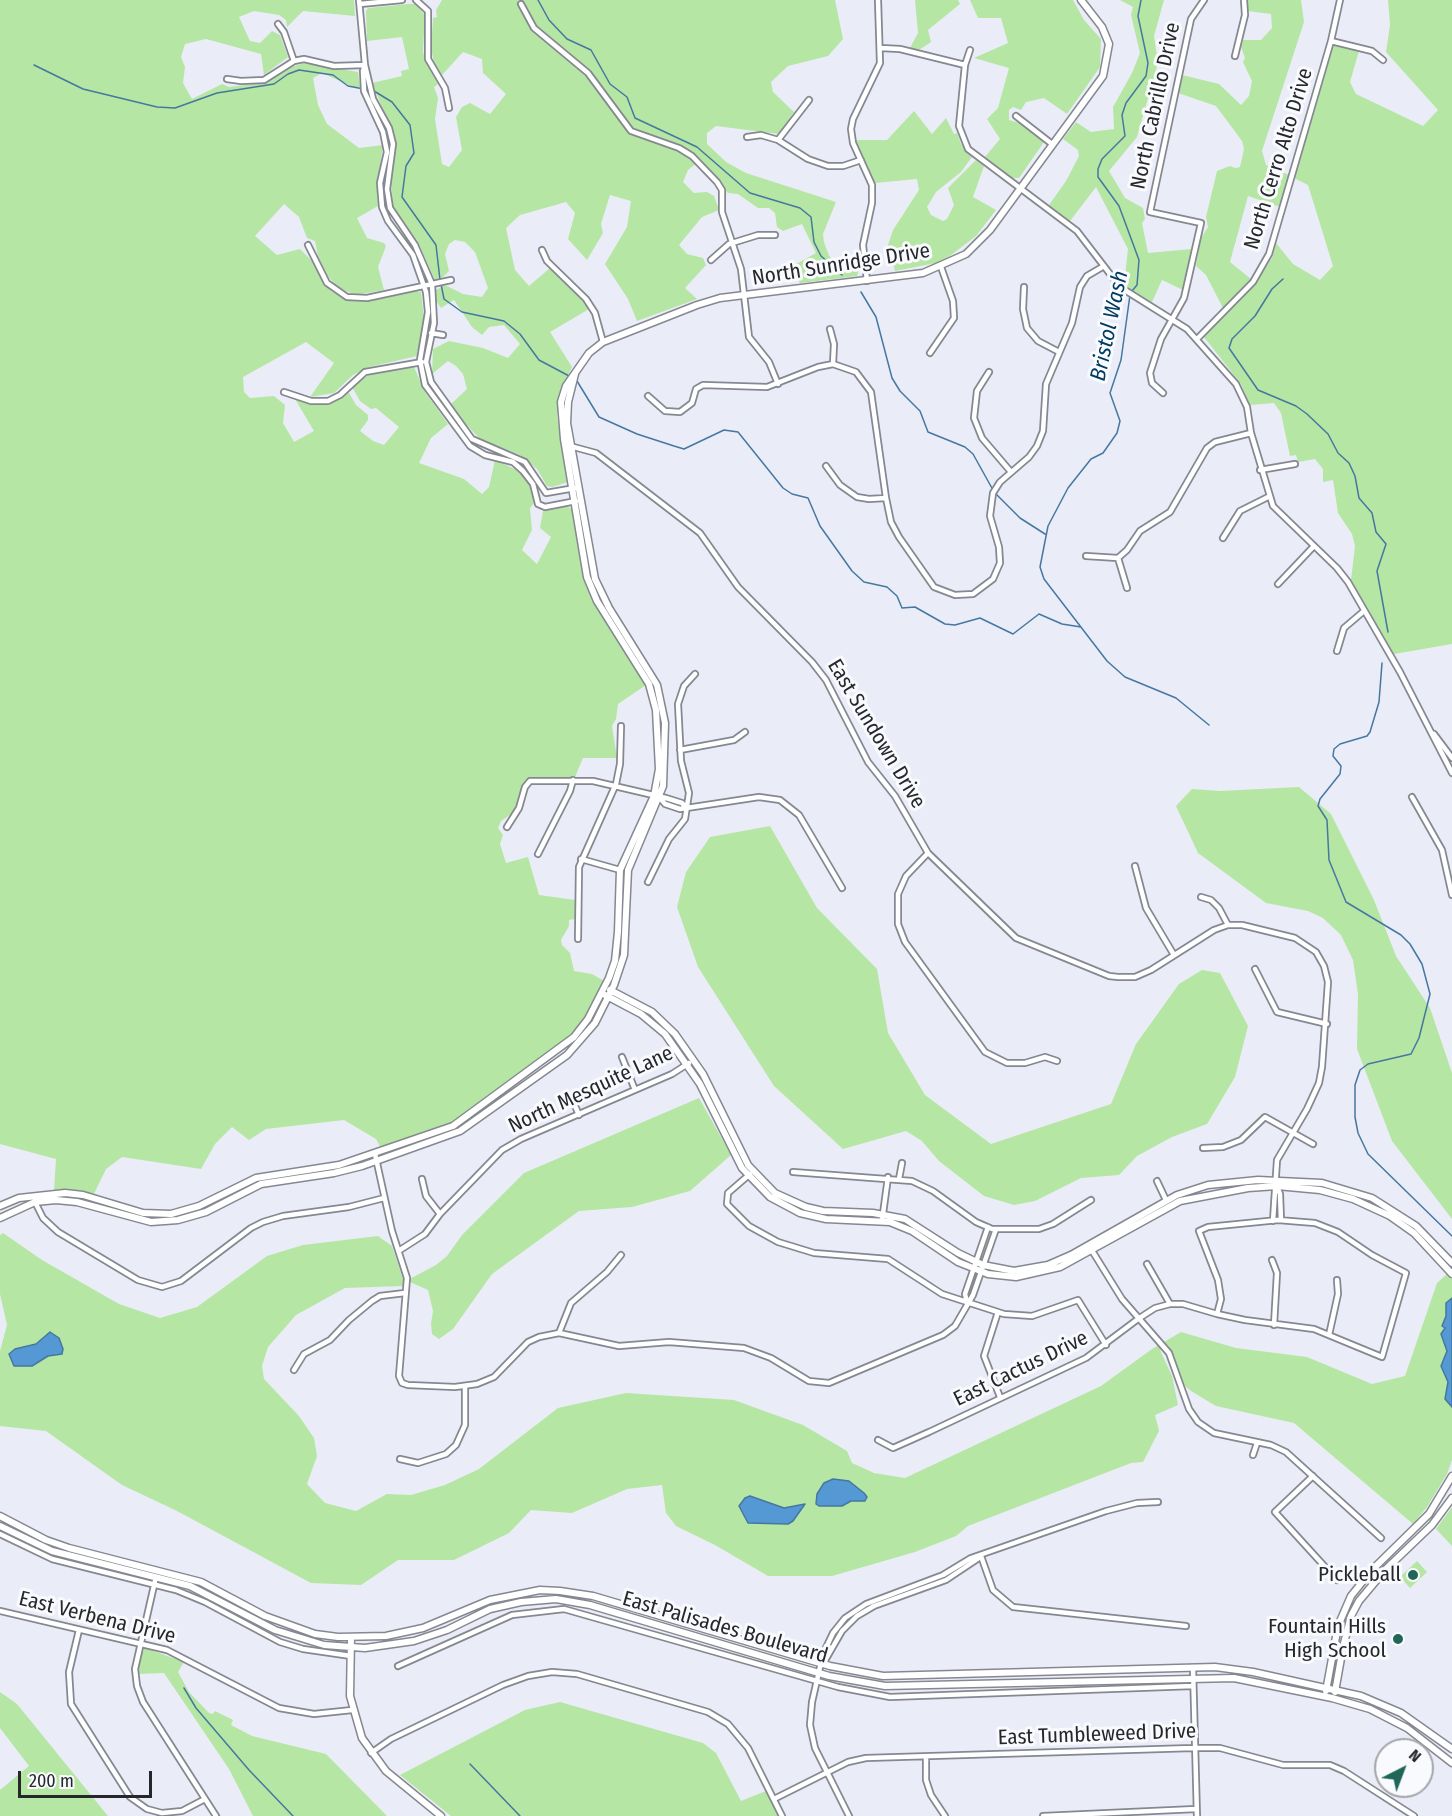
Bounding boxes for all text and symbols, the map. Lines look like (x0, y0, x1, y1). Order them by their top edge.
street label: North Cabrillo Drive (1126, 20, 1186, 192)
street label: North Cerro Alto Drive (1239, 65, 1319, 253)
street label: North Sunridge Drive (750, 239, 932, 291)
water label: Bristol Wash (1085, 268, 1135, 384)
street label: East Sundown Drive (822, 655, 930, 813)
street label: North Mesquite Lane (505, 1041, 677, 1139)
street label: East Cactus Drive (950, 1326, 1092, 1412)
place label: Pickleball (1318, 1562, 1401, 1588)
marker: Pickleball (1406, 1568, 1420, 1582)
street label: East Verbena Drive (16, 1586, 178, 1650)
street label: East Palisades Boulevard (619, 1587, 831, 1669)
place label: Fountain Hills High School (1268, 1614, 1386, 1664)
marker: Fountain Hills High School (1391, 1632, 1405, 1646)
street label: East Tumbleweed Drive (997, 1719, 1197, 1751)
north arrow (1374, 1738, 1434, 1798)
text: N (1405, 1745, 1425, 1766)
scale bar (21, 1759, 154, 1797)
text: 200 m (29, 1770, 74, 1792)

